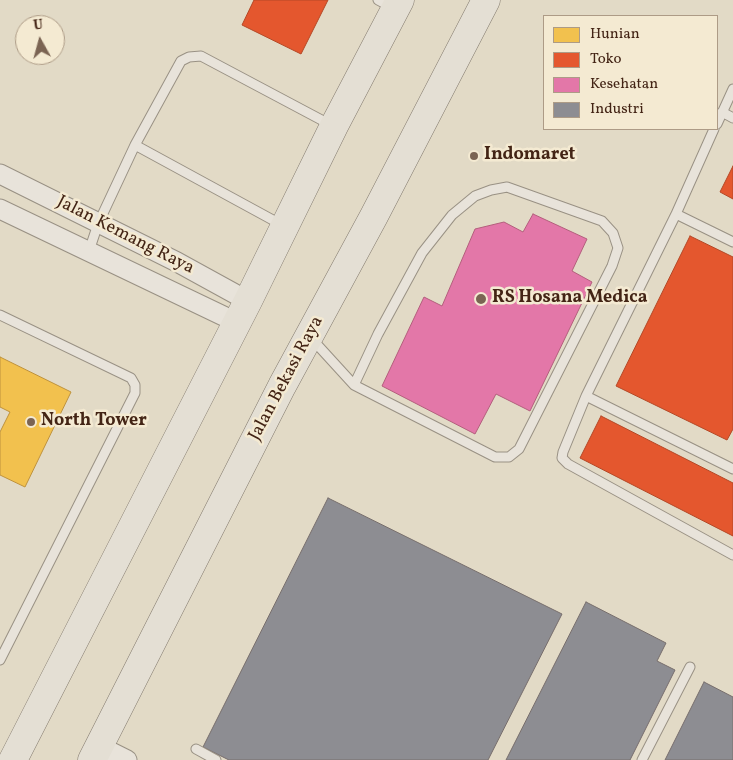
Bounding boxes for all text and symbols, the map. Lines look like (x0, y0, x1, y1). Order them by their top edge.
north arrow (15, 15, 65, 65)
legend (543, 15, 718, 130)
text: U (32, 16, 44, 36)
text: Hunian (590, 24, 640, 45)
text: Toko (590, 49, 622, 70)
text: Kesehatan (590, 74, 658, 95)
text: Industri (590, 99, 644, 120)
place label: Indomaret (484, 145, 575, 167)
marker: Indomaret (468, 150, 480, 162)
street label: Jalan Kemang Raya (53, 192, 197, 280)
place label: RS Hosana Medica (492, 288, 648, 310)
marker: RS Hosana Medica (474, 292, 488, 306)
street label: Jalan Bekasi Raya (245, 313, 329, 445)
place label: North Tower (41, 411, 147, 433)
marker: North Tower (25, 416, 37, 428)

